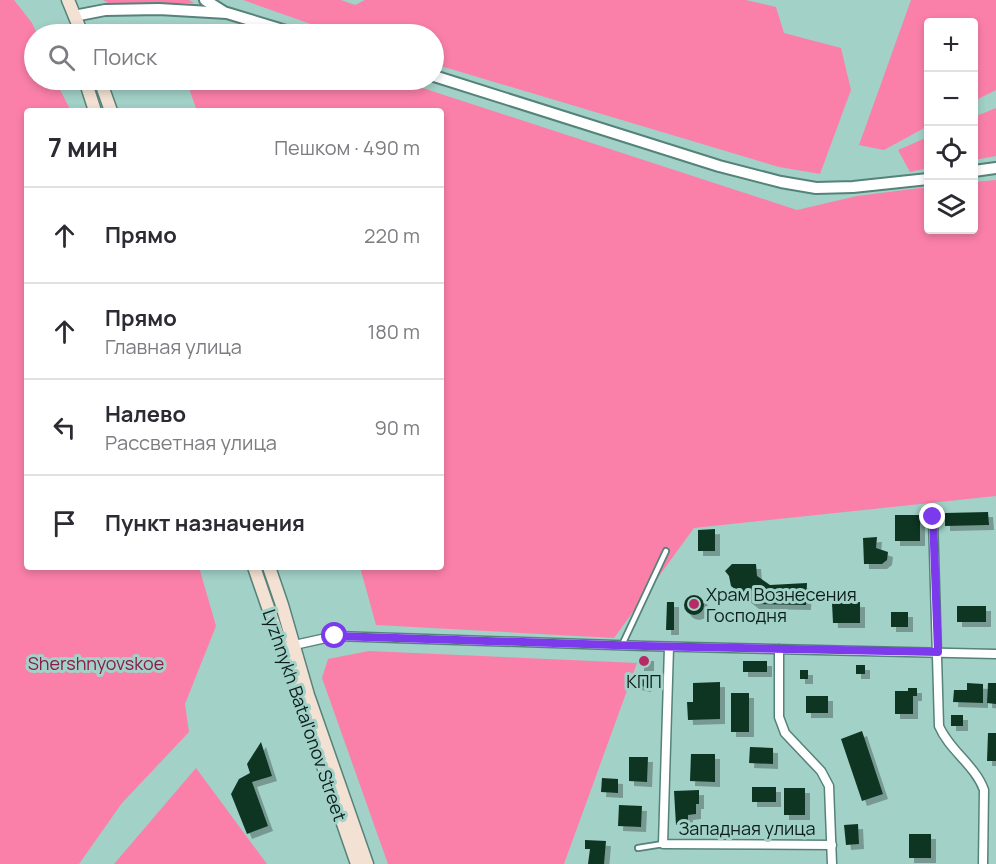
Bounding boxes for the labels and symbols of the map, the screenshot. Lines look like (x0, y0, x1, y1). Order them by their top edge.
route end (919, 503, 945, 529)
place label: Храм Вознесения Господня (706, 582, 857, 627)
marker: Храм Вознесения Господня (687, 597, 701, 611)
street label: Lyzhnykh Batal'onov Street (257, 606, 353, 824)
route start (321, 622, 347, 648)
park label: Shershnyovskoe (28, 651, 164, 675)
marker: КПП (637, 654, 651, 668)
place label: КПП (626, 669, 662, 693)
street label: Западная улица (679, 816, 815, 840)

